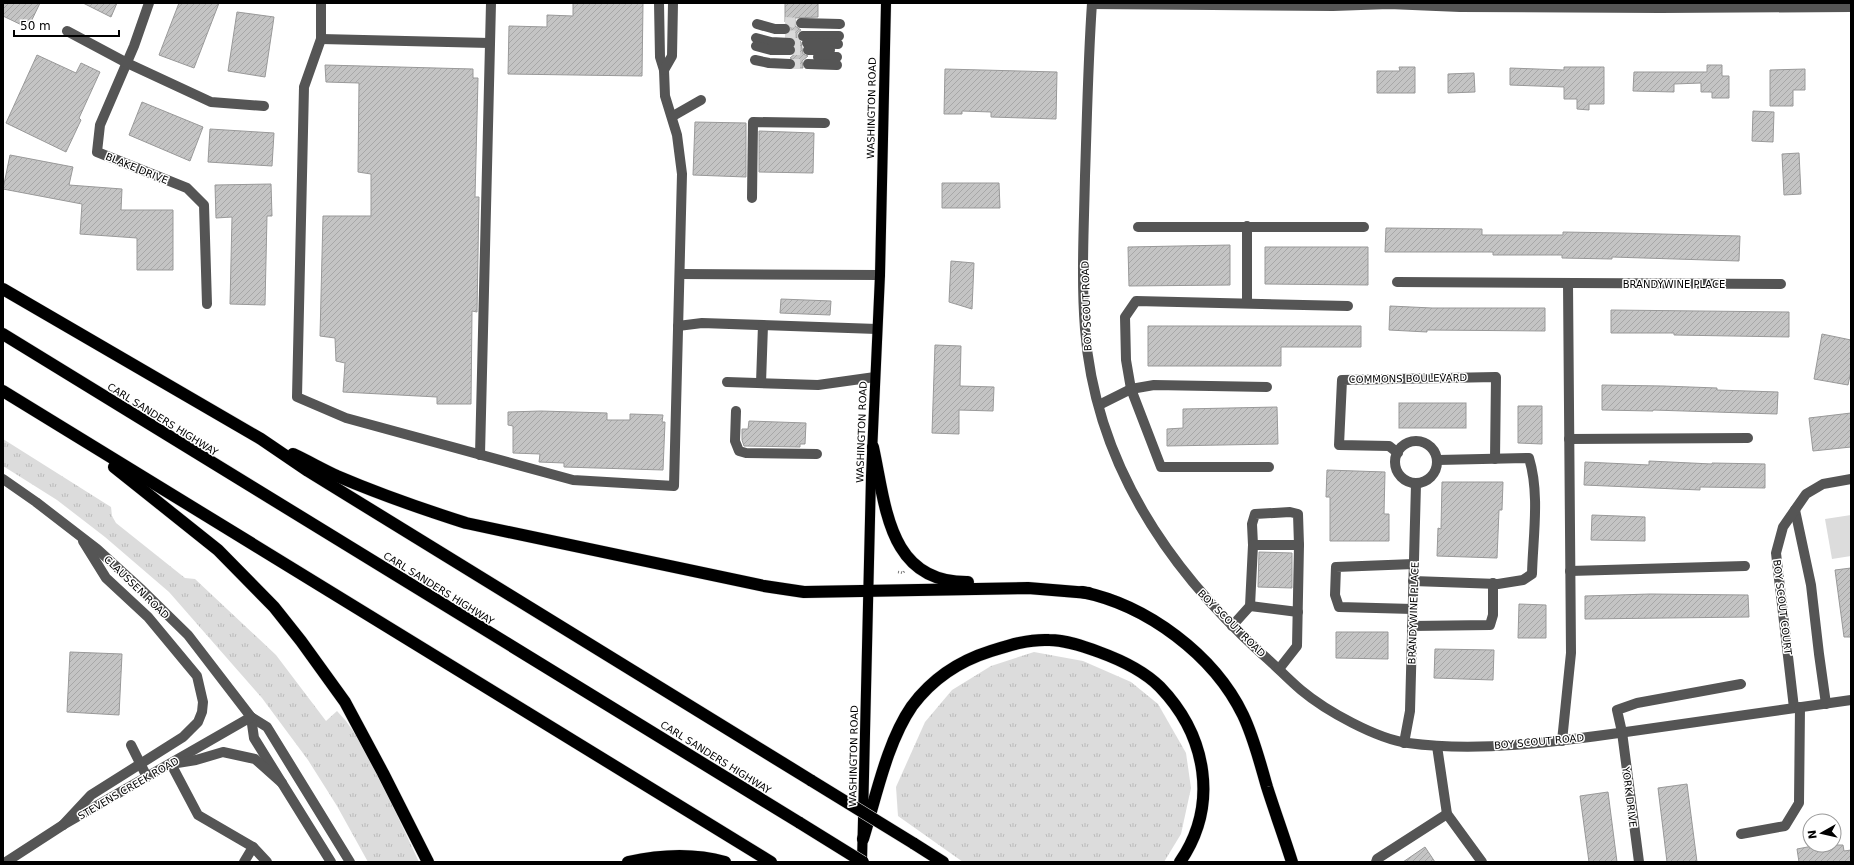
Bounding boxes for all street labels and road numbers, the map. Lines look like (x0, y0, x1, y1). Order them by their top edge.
street label: WASHINGTON ROAD (865, 57, 878, 159)
street label: BLAKE DRIVE (104, 151, 170, 186)
street label: BOY SCOUT ROAD (1079, 260, 1094, 351)
street label: BRANDYWINE PLACE (1623, 279, 1725, 290)
street label: COMMONS BOULEVARD (1349, 372, 1468, 385)
street label: CARL SANDERS HIGHWAY (105, 381, 221, 459)
street label: WASHINGTON ROAD (854, 381, 869, 483)
street label: CARL SANDERS HIGHWAY (381, 550, 497, 628)
street label: CLAUSSEN ROAD (102, 554, 172, 621)
street label: BOY SCOUT COURT (1771, 559, 1794, 656)
street label: BRANDYWINE PLACE (1406, 562, 1421, 664)
street label: BOY SCOUT ROAD (1196, 588, 1268, 659)
street label: WASHINGTON ROAD (847, 705, 860, 807)
street label: CARL SANDERS HIGHWAY (658, 719, 774, 797)
street label: BOY SCOUT ROAD (1494, 732, 1585, 751)
street label: STEVENS CREEK ROAD (76, 755, 181, 822)
street label: YORK DRIVE (1620, 765, 1639, 828)

